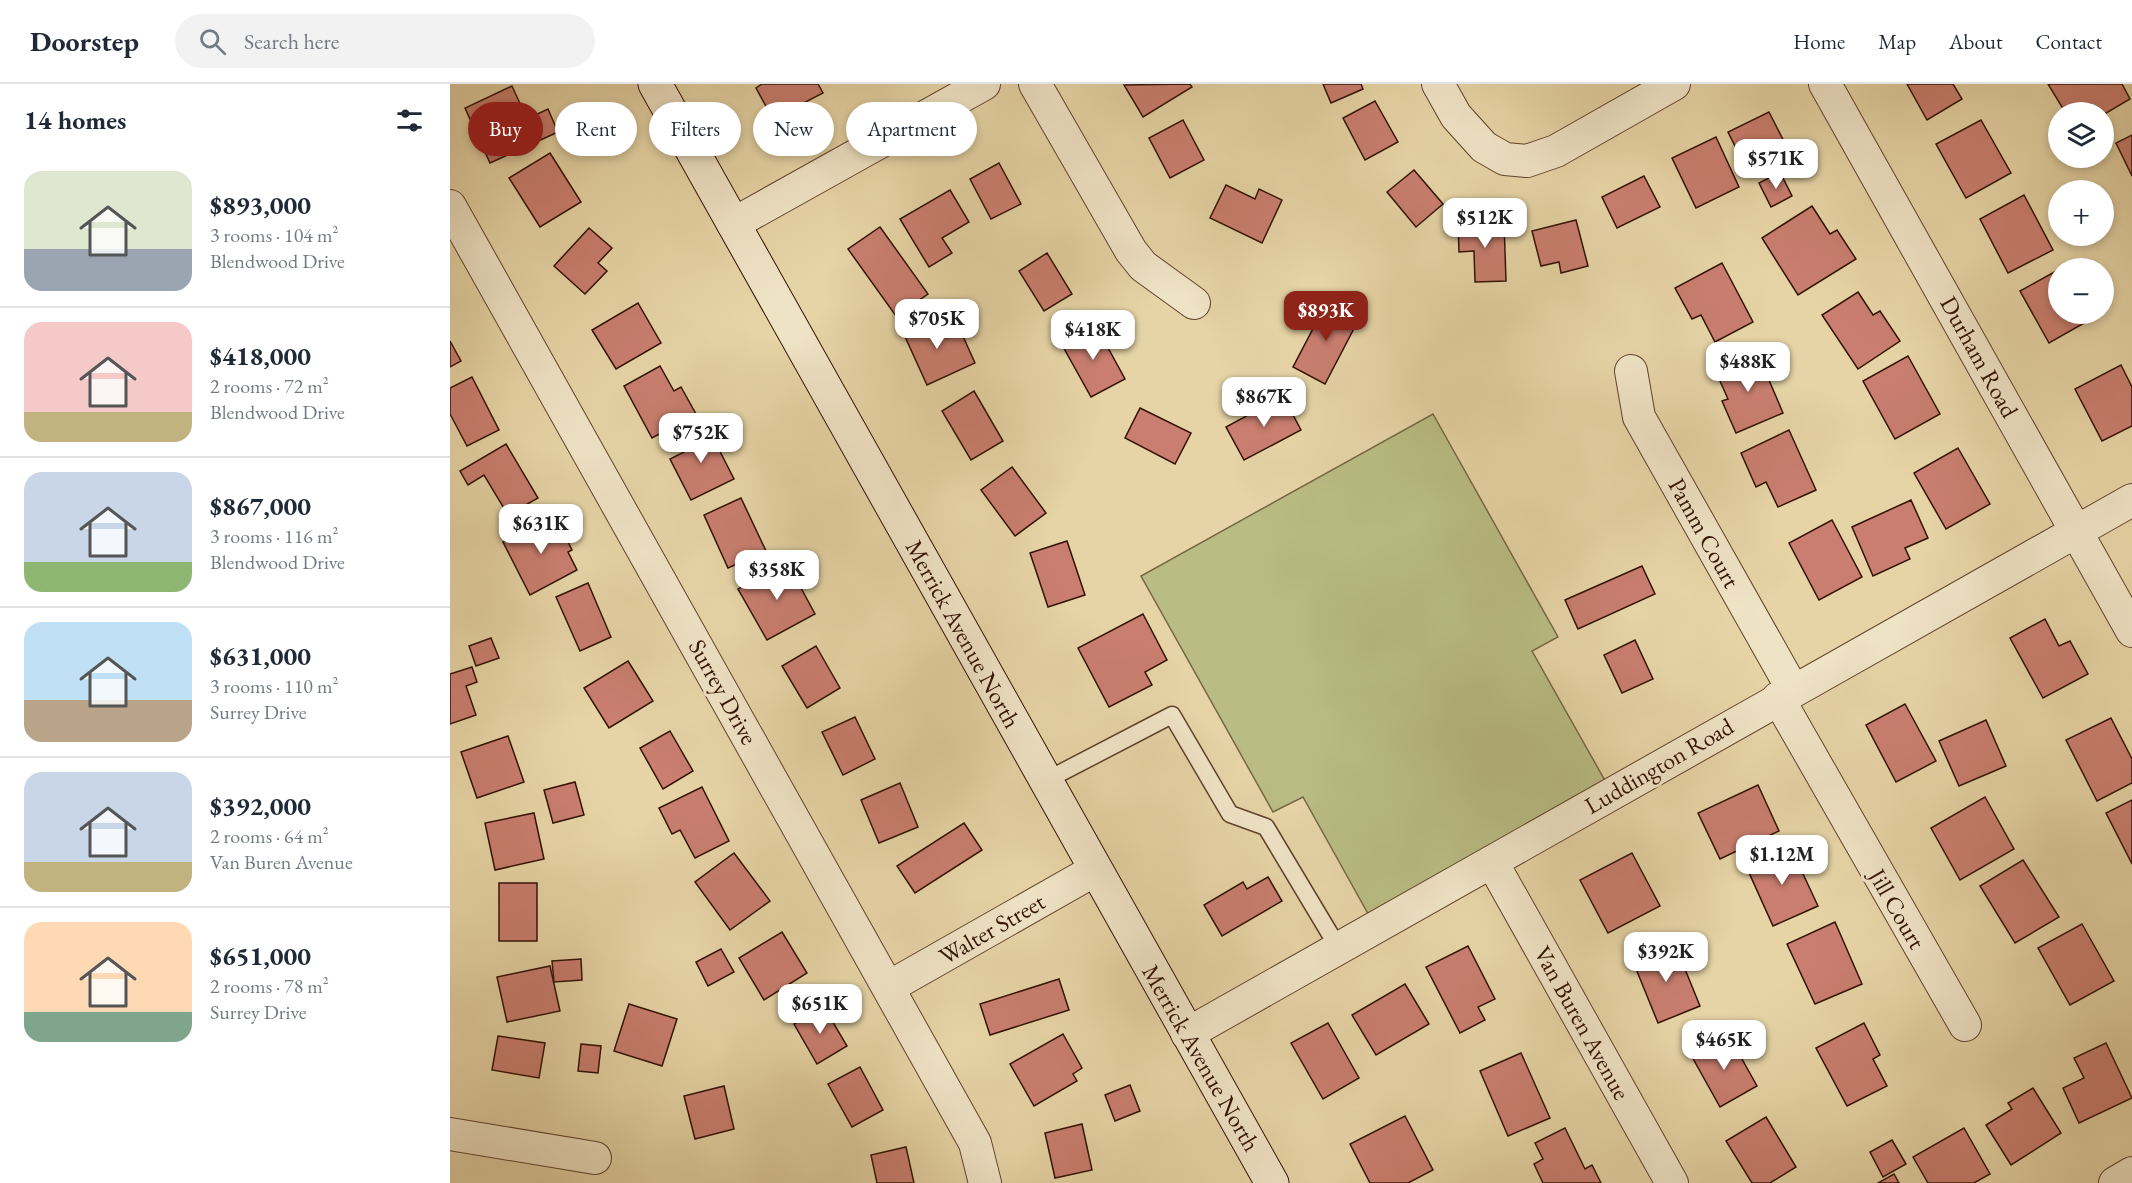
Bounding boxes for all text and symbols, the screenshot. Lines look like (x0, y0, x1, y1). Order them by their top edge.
search box (175, 14, 595, 68)
text: Doorstep (30, 23, 139, 59)
icon: search (196, 25, 229, 58)
text: Search here (244, 27, 339, 56)
text: Home (1793, 28, 1845, 55)
text: Map (1878, 28, 1916, 55)
text: About (1949, 28, 2002, 55)
text: Contact (2035, 28, 2102, 55)
chip: Buy (468, 102, 543, 156)
chip: Rent (555, 102, 637, 156)
chip: Filters (649, 102, 741, 156)
chip: New (753, 102, 834, 156)
chip: Apartment (846, 102, 977, 156)
map controls (2048, 102, 2114, 324)
button: layers (2048, 102, 2114, 168)
text: 14 homes (24, 103, 126, 137)
icon: filters (393, 104, 426, 137)
pin: $571K (1734, 139, 1818, 190)
text: $571K (1748, 145, 1804, 171)
button: + (2048, 180, 2114, 246)
text: $893,000 (210, 188, 311, 222)
icon: home (72, 195, 144, 267)
pin: $512K (1443, 198, 1527, 249)
text: $512K (1457, 204, 1513, 230)
text: 3 rooms · 104 m² (210, 222, 338, 248)
text: Blendwood Drive (210, 248, 345, 274)
button: − (2048, 258, 2114, 324)
street label: Durham Road (1933, 290, 2026, 424)
pin: $893K (1284, 291, 1368, 342)
text: $893K (1298, 297, 1354, 323)
pin: $705K (895, 299, 979, 350)
text: $705K (909, 305, 965, 331)
pin: $418K (1051, 310, 1135, 361)
text: $418K (1065, 316, 1121, 342)
text: $418,000 (210, 339, 311, 373)
pin: $488K (1706, 342, 1790, 393)
icon: home (72, 346, 144, 418)
text: $488K (1720, 348, 1776, 374)
text: 2 rooms · 72 m² (210, 373, 329, 399)
pin: $867K (1222, 377, 1306, 428)
text: $867K (1236, 383, 1292, 409)
text: Blendwood Drive (210, 399, 345, 425)
pin: $752K (659, 413, 743, 464)
text: $752K (673, 419, 729, 445)
street label: Pamm Court (1662, 472, 1748, 594)
text: $867,000 (210, 489, 311, 523)
icon: home (72, 496, 144, 568)
pin: $631K (499, 504, 583, 555)
text: $631K (513, 510, 569, 536)
text: 3 rooms · 116 m² (210, 523, 338, 549)
street label: Merrick Avenue North (899, 534, 1028, 733)
text: Blendwood Drive (210, 549, 345, 575)
pin: $358K (735, 550, 819, 601)
text: $358K (749, 556, 805, 582)
street label: Surrey Drive (682, 634, 765, 750)
text: $631,000 (210, 639, 311, 673)
icon: home (72, 646, 144, 718)
text: 3 rooms · 110 m² (210, 673, 338, 699)
text: Surrey Drive (210, 699, 306, 725)
street label: Luddington Road (1579, 710, 1740, 821)
text: $392,000 (210, 789, 311, 823)
icon: home (72, 796, 144, 868)
text: 2 rooms · 64 m² (210, 823, 329, 849)
pin: $1.12M (1733, 835, 1831, 886)
text: $1.12M (1750, 841, 1814, 867)
text: Van Buren Avenue (210, 849, 353, 875)
street label: Jill Court (1861, 861, 1933, 955)
street label: Walter Street (933, 886, 1051, 971)
pin: $392K (1624, 932, 1708, 983)
text: $392K (1638, 938, 1694, 964)
text: $651,000 (210, 939, 311, 973)
street label: Van Buren Avenue (1527, 940, 1638, 1105)
icon: home (72, 946, 144, 1018)
street label: Merrick Avenue North (1135, 959, 1268, 1157)
text: 2 rooms · 78 m² (210, 973, 329, 999)
pin: $651K (778, 984, 862, 1035)
text: $651K (792, 990, 848, 1016)
text: Surrey Drive (210, 999, 306, 1025)
pin: $465K (1682, 1020, 1766, 1071)
text: $465K (1696, 1026, 1752, 1052)

